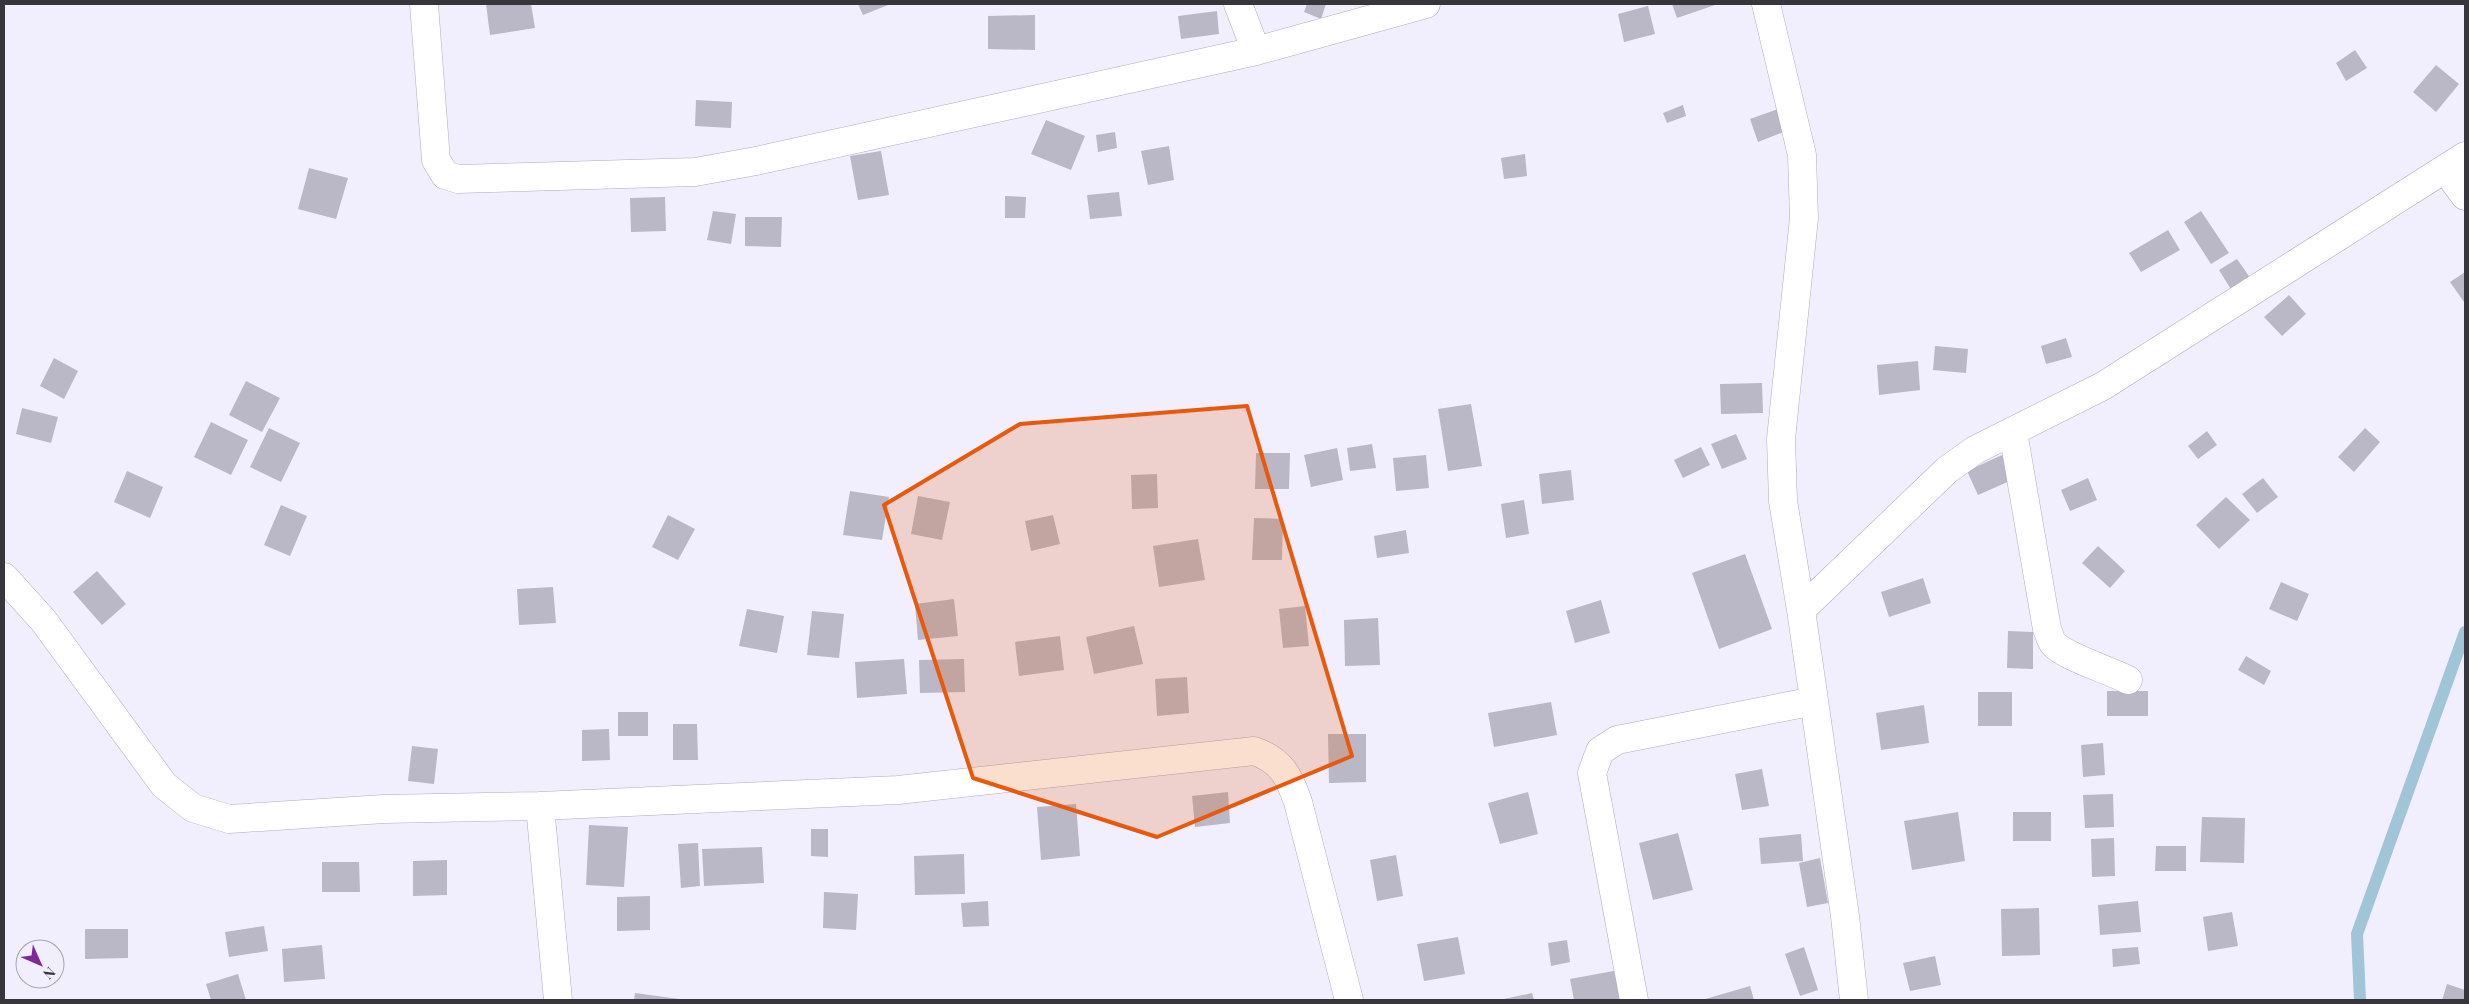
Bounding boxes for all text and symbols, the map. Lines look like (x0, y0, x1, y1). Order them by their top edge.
north arrow (15, 939, 65, 989)
text: N (39, 963, 60, 984)

